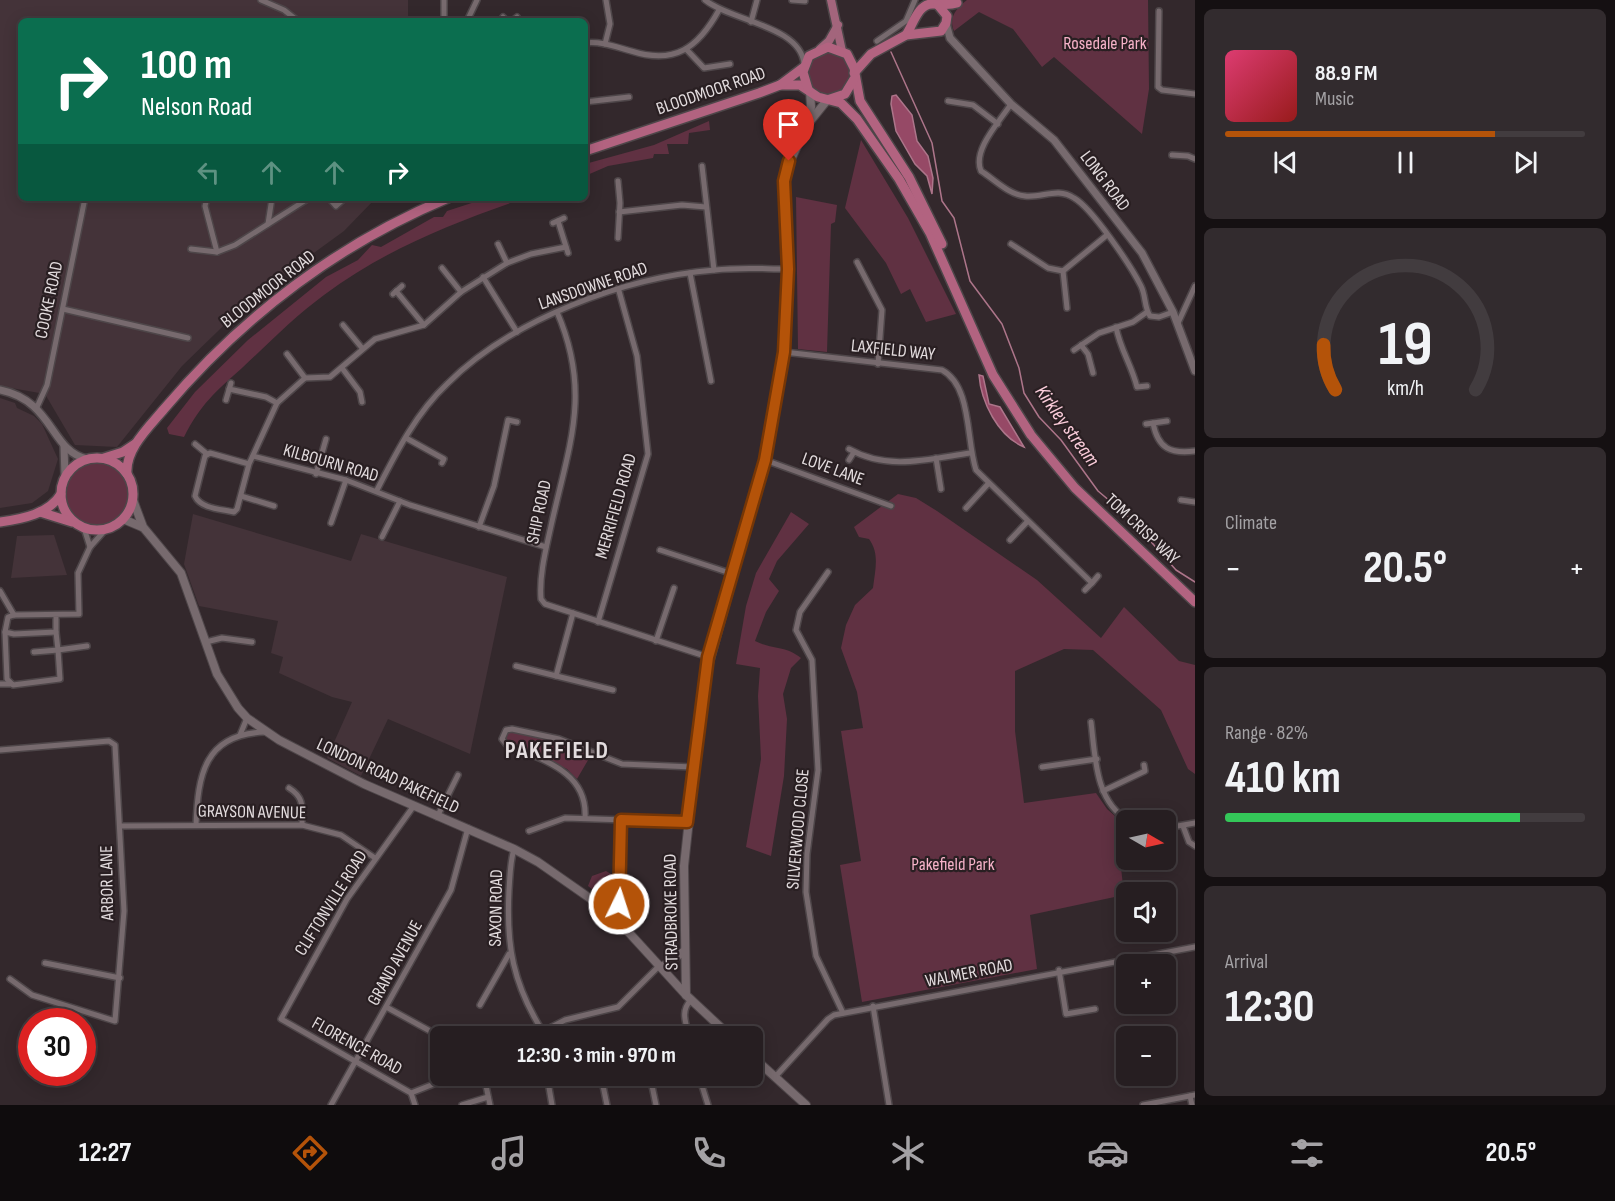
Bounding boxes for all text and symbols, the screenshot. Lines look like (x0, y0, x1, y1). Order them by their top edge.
park label: Rosedale Park (1063, 33, 1147, 54)
text: 100 m (141, 40, 232, 91)
icon: right (42, 42, 120, 120)
text: 88.9 FM (1315, 60, 1377, 87)
street label: BLOODMOOR ROAD (654, 62, 768, 120)
text: Music (1315, 87, 1354, 111)
text: Nelson Road (141, 91, 252, 123)
pin (763, 99, 814, 161)
icon: arrive (772, 108, 805, 141)
icon: previous (1269, 146, 1302, 179)
icon: pause (1389, 146, 1422, 179)
icon: next (1509, 146, 1542, 179)
street label: LONG ROAD (1076, 147, 1134, 215)
icon: left (192, 156, 225, 189)
icon: ahead (255, 156, 288, 189)
icon: ahead (318, 156, 351, 189)
icon: right (381, 156, 414, 189)
street label: BLOODMOOR ROAD (217, 246, 319, 332)
street label: LANSDOWNE ROAD (536, 258, 650, 314)
street label: COOKE ROAD (31, 260, 67, 340)
text: 19 (1378, 308, 1432, 383)
street label: LAXFIELD WAY (850, 335, 937, 365)
text: km/h (1386, 377, 1424, 402)
water label: Kirkley stream (1030, 381, 1105, 472)
street label: KILBOURN ROAD (281, 439, 381, 487)
street label: LOVE LANE (799, 448, 867, 490)
street label: MERRIFIELD ROAD (591, 451, 641, 561)
street label: SHIP ROAD (522, 478, 556, 546)
street label: TOM CRISP WAY (1100, 489, 1184, 569)
text: Climate (1225, 511, 1277, 535)
text: 20.5° (1363, 541, 1447, 596)
text: − (1225, 549, 1241, 589)
text: + (1569, 549, 1585, 589)
text: Range · 82% (1225, 721, 1308, 745)
street label: LONDON ROAD PAKEFIELD (314, 734, 462, 818)
district label: PAKEFIELD (505, 736, 609, 765)
text: 410 km (1225, 751, 1341, 806)
street label: SILVERWOOD CLOSE (782, 768, 814, 890)
street label: GRAYSON AVENUE (198, 801, 306, 823)
north arrow (1116, 810, 1176, 870)
map controls (1116, 810, 1176, 1086)
street label: ARBOR LANE (96, 845, 118, 922)
street label: CLIFTONVILLE ROAD (290, 847, 372, 959)
street label: STRADBROKE ROAD (659, 854, 683, 970)
park label: Pakefield Park (911, 854, 995, 875)
street label: SAXON ROAD (485, 869, 507, 947)
position arrow (587, 872, 651, 936)
button: sound (1116, 882, 1176, 942)
street label: GRAND AVENUE (363, 917, 427, 1009)
text: Arrival (1225, 950, 1268, 974)
street label: WALMER ROAD (924, 954, 1014, 992)
button: + (1116, 954, 1176, 1014)
text: 12:30 (1225, 980, 1314, 1035)
speed limit sign: 30 (18, 1008, 96, 1086)
street label: FLORENCE ROAD (308, 1013, 406, 1079)
button: − (1116, 1026, 1176, 1086)
text: 12:30 · 3 min · 970 m (517, 1042, 676, 1069)
icon: directions (289, 1132, 331, 1174)
icon: music (488, 1132, 530, 1174)
icon: phone (688, 1132, 730, 1174)
icon: climate (887, 1132, 929, 1174)
icon: car (1087, 1132, 1129, 1174)
icon: filters (1286, 1132, 1328, 1174)
text: 12:27 (79, 1137, 131, 1169)
text: 20.5° (1486, 1137, 1536, 1169)

